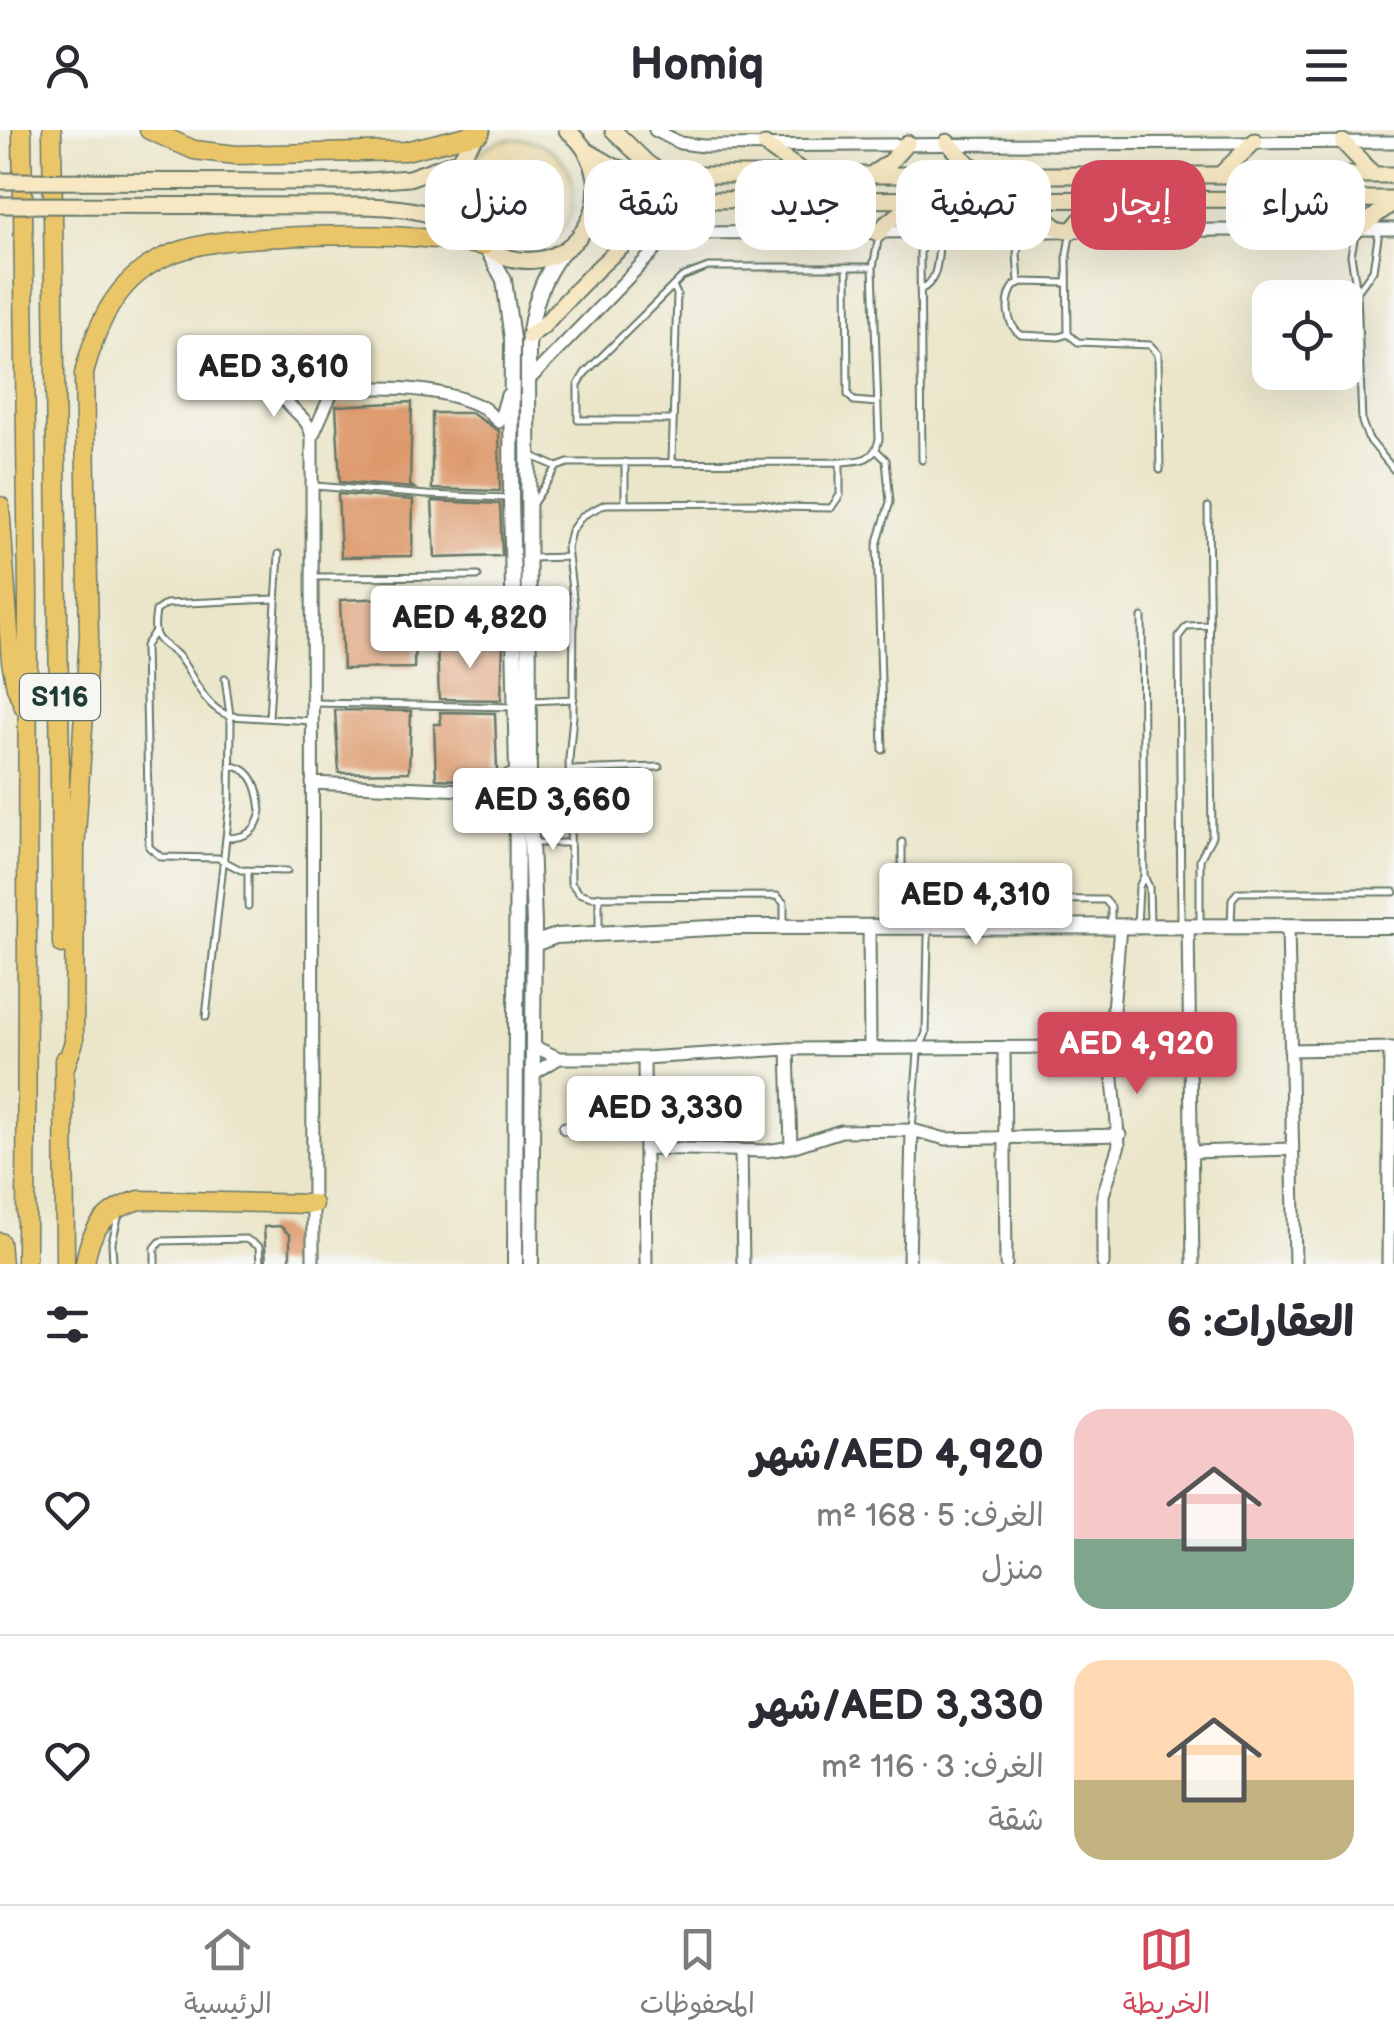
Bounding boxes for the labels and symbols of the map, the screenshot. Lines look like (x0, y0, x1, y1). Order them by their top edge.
pin: AED 3,610 (160, 335, 388, 420)
pin: AED 4,820 (356, 586, 584, 671)
road number: S116 (20, 674, 100, 720)
pin: AED 3,660 (439, 768, 667, 853)
pin: AED 4,310 (862, 863, 1090, 948)
pin: AED 4,920 (1023, 1012, 1251, 1097)
pin: AED 3,330 (552, 1076, 780, 1161)

